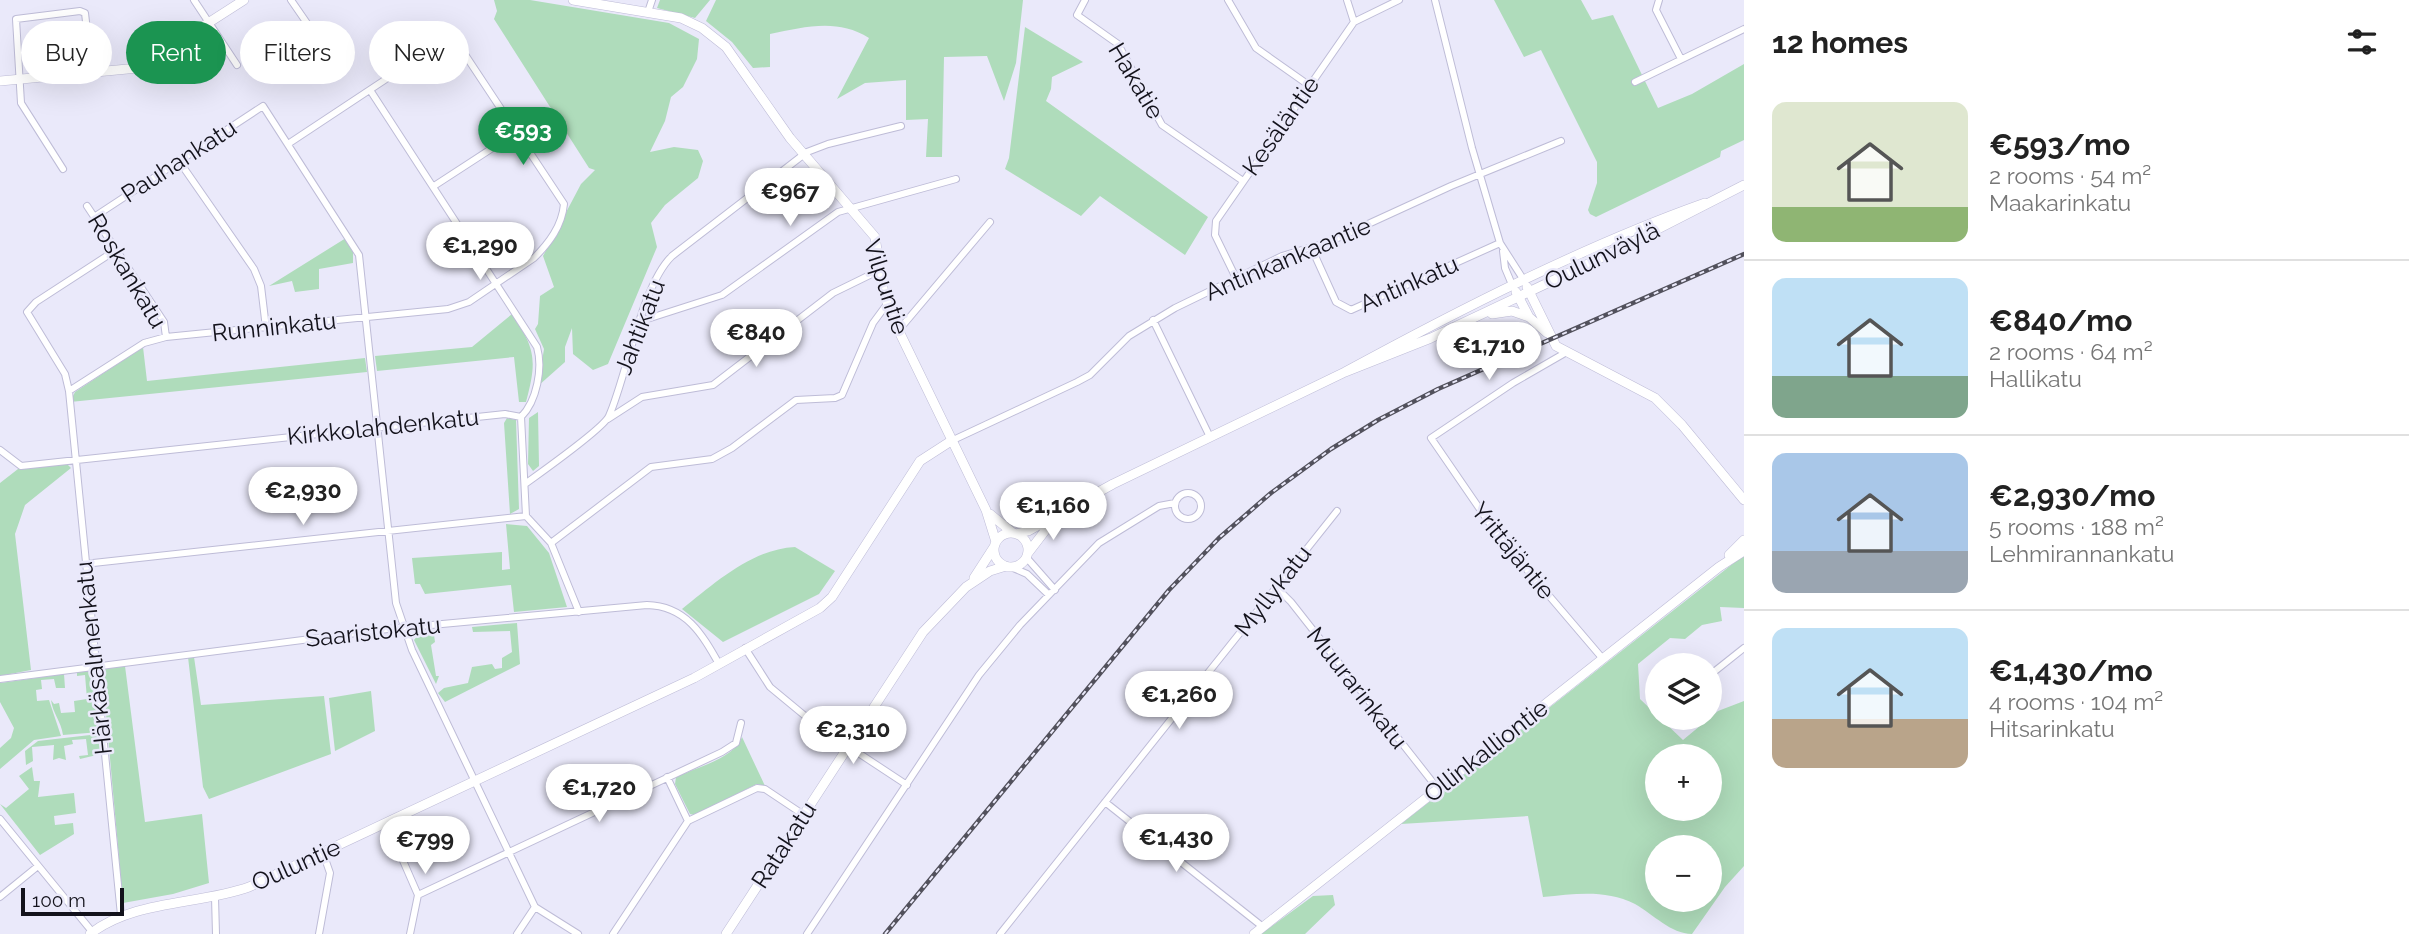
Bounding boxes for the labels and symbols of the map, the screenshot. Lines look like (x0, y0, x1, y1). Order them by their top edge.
street label: Hakatie (1102, 37, 1170, 124)
street label: Kesäläntie (1236, 71, 1325, 181)
pin: €593 (482, 108, 564, 167)
street label: Pauhankatu (116, 113, 242, 208)
pin: €967 (749, 168, 831, 228)
street label: Roskankatu (82, 208, 173, 333)
street label: Antinkankaantie (1201, 211, 1375, 307)
street label: Oulunväylä (1539, 215, 1664, 296)
pin: €1,290 (423, 222, 537, 282)
street label: Vilpuntie (857, 236, 915, 338)
street label: Antinkatu (1355, 249, 1463, 318)
street label: Jahtikatu (608, 275, 671, 378)
street label: Runninkatu (210, 306, 338, 347)
pin: €840 (715, 310, 797, 369)
pin: €1,710 (1432, 322, 1546, 382)
street label: Kirkkolahdenkatu (286, 402, 480, 451)
pin: €2,930 (246, 468, 360, 527)
pin: €1,160 (996, 482, 1110, 542)
street label: Yrittäjäntie (1465, 496, 1561, 605)
street label: Myllykatu (1228, 539, 1317, 642)
street label: Härkäsalmenkatu (69, 560, 118, 756)
street label: Saaristokatu (304, 610, 442, 653)
street label: Muurarinkatu (1301, 621, 1414, 754)
pin: €1,260 (1122, 672, 1236, 731)
street label: Ollinkalliontie (1418, 693, 1554, 808)
pin: €2,310 (796, 706, 910, 766)
pin: €1,720 (542, 764, 656, 824)
street label: Ratakatu (745, 796, 822, 894)
pin: €1,430 (1119, 814, 1233, 874)
pin: €799 (384, 816, 466, 876)
street label: Ouluntie (247, 832, 345, 897)
scale bar (21, 885, 124, 917)

